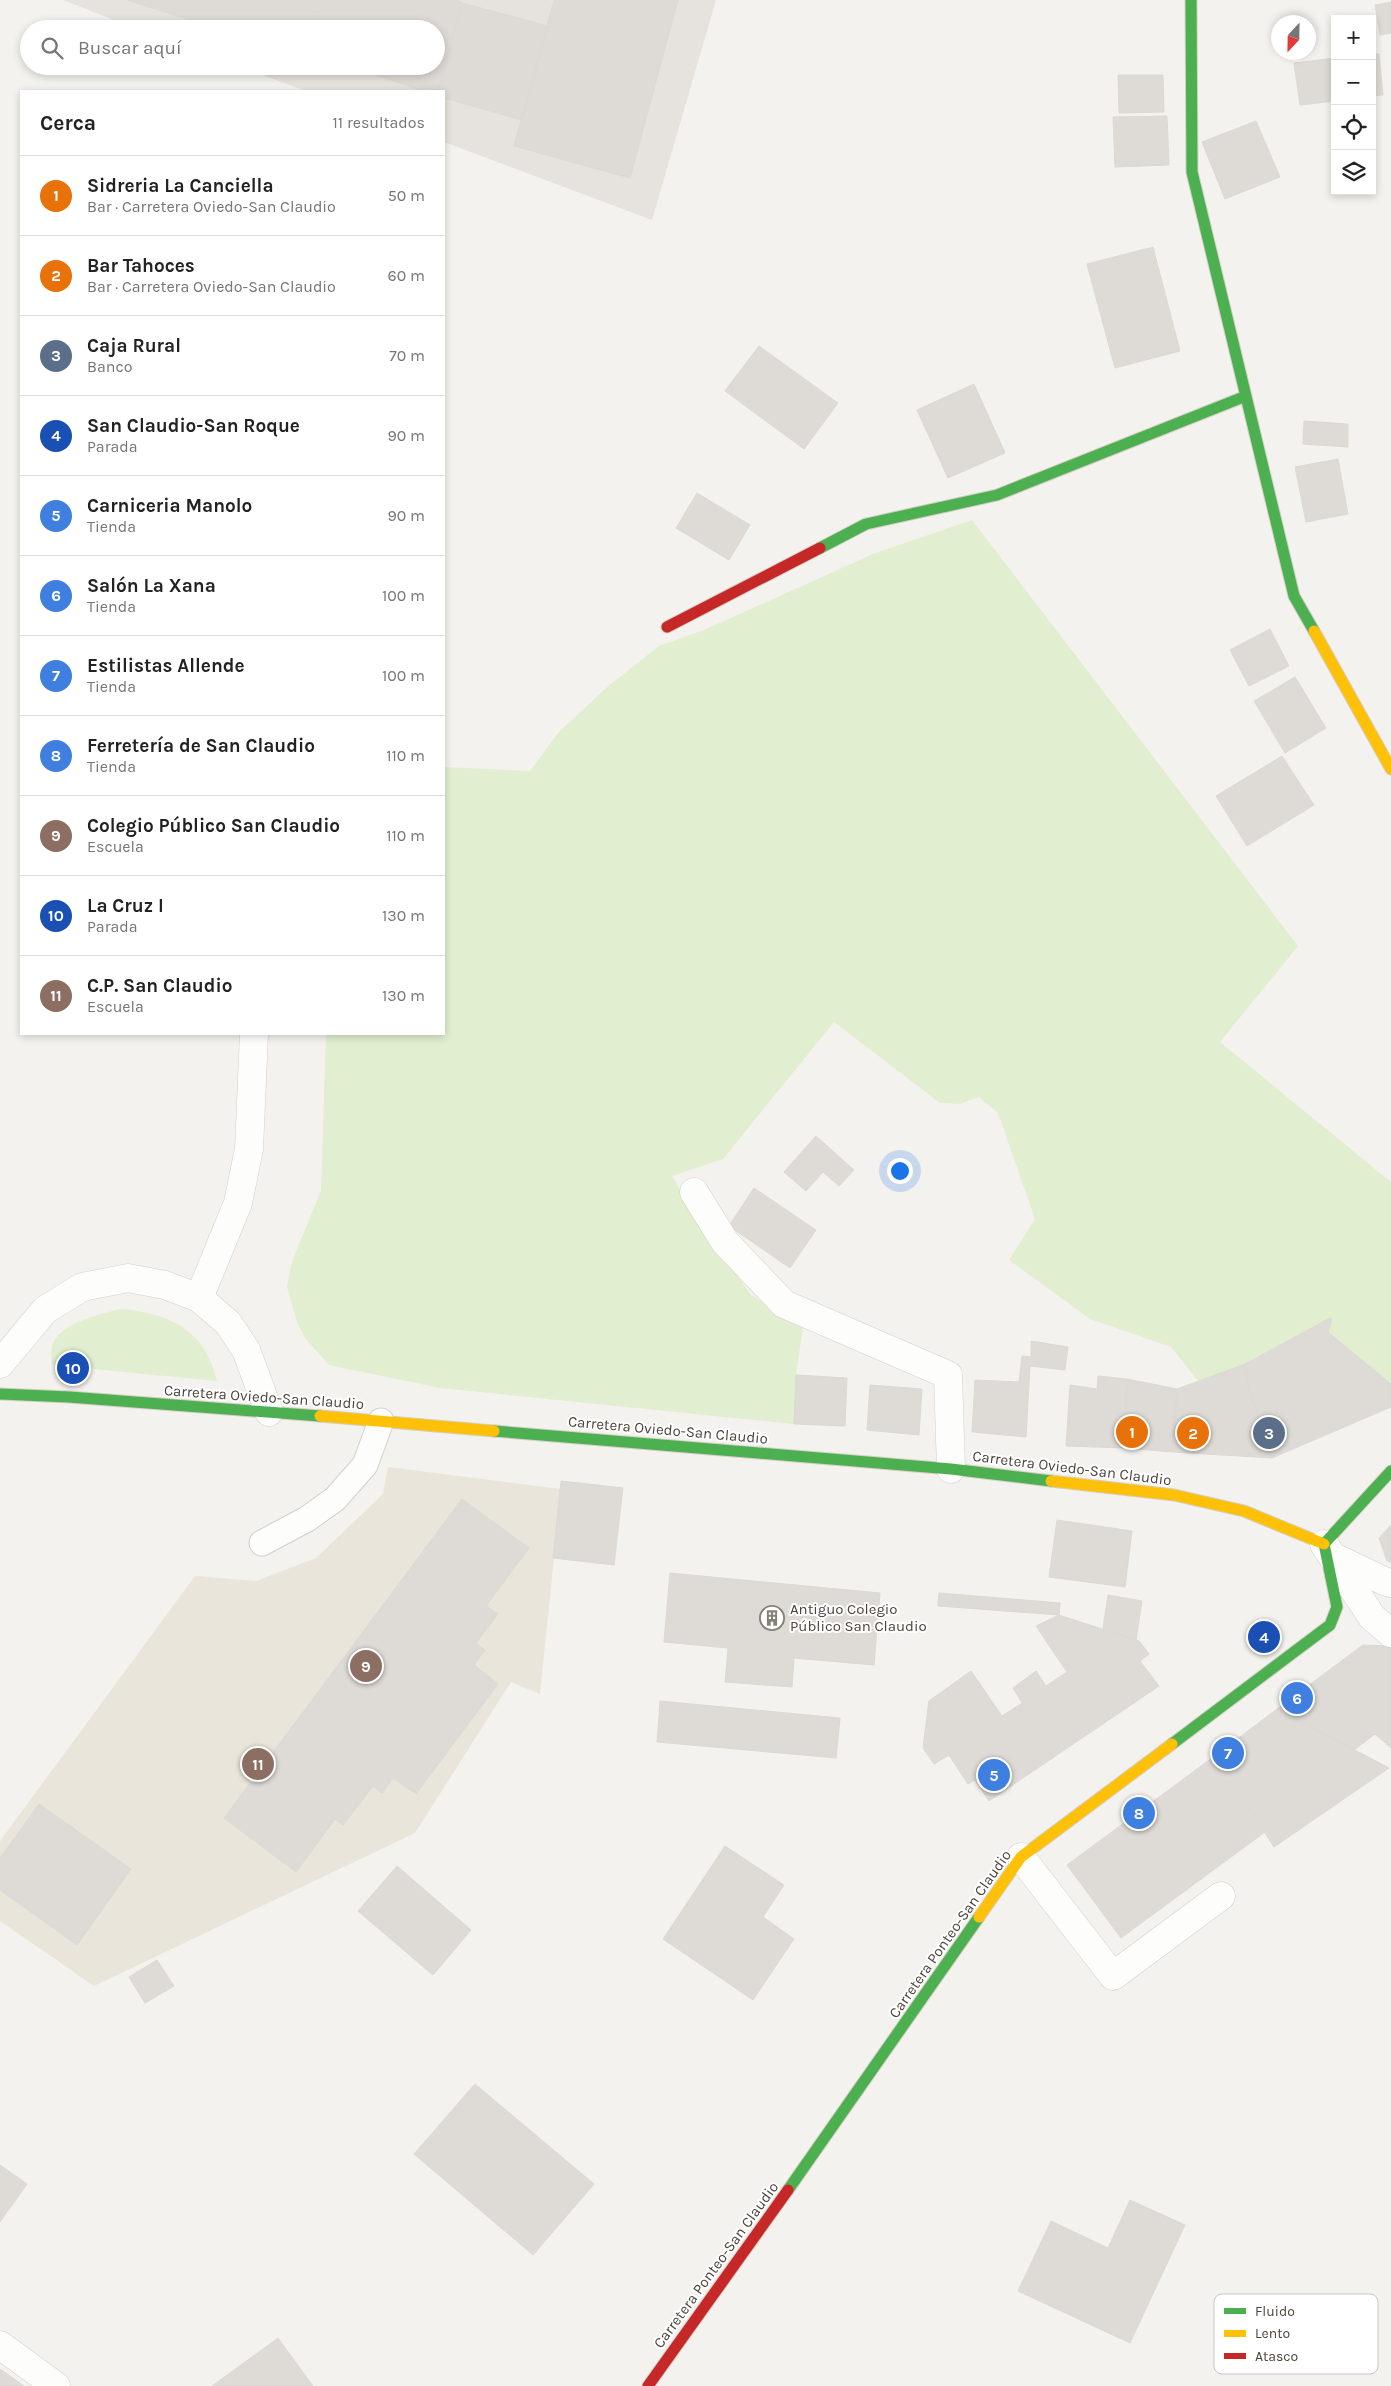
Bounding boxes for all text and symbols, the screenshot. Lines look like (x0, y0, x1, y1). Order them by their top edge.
north arrow (1271, 15, 1316, 60)
map controls (1331, 15, 1376, 195)
button: + (1331, 15, 1376, 60)
search box (20, 20, 445, 75)
icon: search (38, 34, 66, 62)
text: Buscar aquí (78, 37, 182, 59)
button: − (1331, 60, 1376, 105)
button: locate (1331, 105, 1376, 150)
text: Cerca (40, 111, 96, 135)
text: 11 resultados (333, 113, 425, 132)
button: layers (1331, 150, 1376, 195)
text: Sidreria La Canciella (87, 175, 274, 197)
text: 1 (53, 186, 59, 205)
text: 50 m (388, 186, 425, 205)
text: Bar · Carretera Oviedo-San Claudio (87, 197, 336, 216)
text: Bar Tahoces (87, 255, 195, 277)
text: 2 (51, 266, 61, 285)
text: 60 m (388, 266, 425, 285)
text: Bar · Carretera Oviedo-San Claudio (87, 277, 336, 296)
text: Caja Rural (87, 335, 181, 357)
text: 3 (51, 346, 61, 365)
text: 70 m (389, 346, 425, 365)
text: Banco (87, 357, 132, 376)
text: San Claudio-San Roque (87, 415, 300, 437)
text: 4 (51, 426, 61, 445)
text: 90 m (387, 426, 425, 445)
text: Parada (87, 437, 138, 456)
text: Carniceria Manolo (87, 495, 252, 517)
text: 5 (51, 506, 61, 525)
text: 90 m (387, 506, 425, 525)
text: Tienda (87, 517, 136, 536)
text: Salón La Xana (87, 575, 216, 597)
text: 6 (51, 586, 61, 605)
text: 100 m (382, 586, 425, 605)
text: Tienda (87, 597, 136, 616)
text: Estilistas Allende (87, 655, 244, 677)
text: 7 (52, 666, 60, 685)
text: 100 m (382, 666, 425, 685)
text: Tienda (87, 677, 136, 696)
text: Ferretería de San Claudio (87, 735, 315, 757)
text: 8 (51, 746, 61, 765)
text: 110 m (386, 746, 425, 765)
text: Tienda (87, 757, 136, 776)
text: Colegio Público San Claudio (87, 815, 340, 837)
text: 9 (51, 826, 61, 845)
text: 110 m (386, 826, 425, 845)
text: Escuela (87, 837, 144, 856)
text: La Cruz I (87, 895, 164, 917)
text: 10 (48, 906, 64, 925)
text: 130 m (382, 906, 425, 925)
text: Parada (87, 917, 138, 936)
text: C.P. San Claudio (87, 975, 232, 997)
text: 11 (50, 986, 62, 1005)
text: 130 m (382, 986, 425, 1005)
text: Escuela (87, 997, 144, 1016)
your location (887, 1158, 913, 1184)
pin: 10 (57, 1349, 89, 1387)
street label: Carretera Oviedo-San Claudio (163, 1381, 365, 1413)
street label: Carretera Oviedo-San Claudio (567, 1412, 769, 1448)
pin: 1 (1116, 1413, 1148, 1451)
pin: 2 (1177, 1414, 1209, 1452)
pin: 3 (1253, 1414, 1285, 1452)
street label: Carretera Oviedo-San Claudio (971, 1447, 1173, 1489)
place label: Antiguo Colegio Público San Claudio (790, 1600, 927, 1635)
building icon: Antiguo Colegio Público San Claudio (759, 1605, 785, 1631)
pin: 4 (1248, 1618, 1280, 1656)
pin: 9 (350, 1647, 382, 1685)
pin: 6 (1281, 1679, 1313, 1717)
pin: 7 (1212, 1734, 1244, 1772)
pin: 11 (242, 1745, 274, 1783)
pin: 5 (978, 1756, 1010, 1794)
pin: 8 (1123, 1794, 1155, 1832)
street label: Carretera Ponteo-San Claudio (885, 1846, 1015, 2022)
street label: Carretera Ponteo-San Claudio (650, 2178, 782, 2352)
legend (1214, 2294, 1378, 2374)
text: Fluido (1255, 2303, 1295, 2320)
text: Lento (1255, 2325, 1290, 2342)
text: Atasco (1255, 2348, 1298, 2365)

